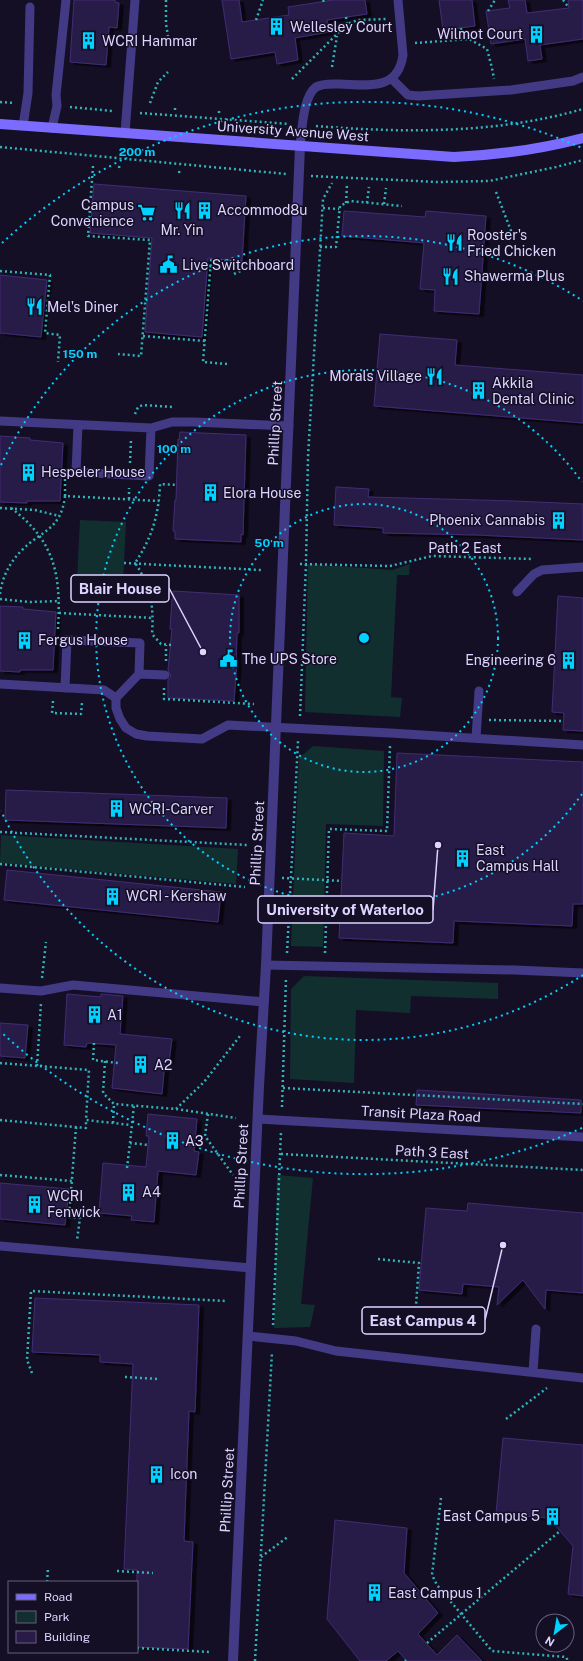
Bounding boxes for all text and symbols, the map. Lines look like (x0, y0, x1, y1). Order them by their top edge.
building icon: Wellesley Court (267, 17, 287, 37)
place label: Wellesley Court (290, 19, 393, 35)
building icon: Wilmot Court (526, 24, 546, 44)
place label: Wilmot Court (437, 26, 523, 42)
building icon: WCRI Hammar (79, 31, 99, 51)
place label: WCRI Hammar (102, 33, 197, 49)
street label: University Avenue West (216, 118, 370, 144)
text: 200 m (119, 145, 155, 159)
place label: Campus Convenience (51, 197, 134, 229)
restaurant icon: Mr. Yin (172, 200, 192, 220)
building icon: Accommod8u (194, 200, 214, 220)
place label: Accommod8u (217, 202, 307, 218)
supermarket icon: Campus Convenience (137, 203, 157, 223)
place label: Mr. Yin (160, 222, 204, 238)
place label: Rooster's Fried Chicken (467, 227, 556, 259)
restaurant icon: Rooster's Fried Chicken (444, 233, 464, 253)
public building icon: Live Switchboard (159, 255, 179, 275)
place label: Live Switchboard (182, 257, 294, 273)
restaurant icon: Shawerma Plus (441, 266, 461, 286)
place label: Shawerma Plus (464, 268, 564, 284)
restaurant icon: Mel's Diner (24, 297, 44, 317)
place label: Mel's Diner (47, 299, 118, 315)
text: 150 m (63, 347, 97, 361)
restaurant icon: Morals Village (425, 366, 445, 386)
place label: Morals Village (329, 368, 422, 384)
place label: Akkila Dental Clinic (492, 375, 575, 407)
street label: Phillip Street (265, 380, 285, 466)
building icon: Akkila Dental Clinic (469, 381, 489, 401)
text: 100 m (157, 442, 191, 456)
building icon: Hespeler House (18, 462, 38, 482)
place label: Hespeler House (41, 464, 145, 480)
building icon: Elora House (200, 483, 220, 503)
place label: Elora House (223, 485, 301, 501)
building icon: Phoenix Cannabis (548, 510, 568, 530)
place label: Phoenix Cannabis (429, 512, 545, 528)
text: 50 m (254, 536, 284, 550)
street label: Path 2 East (428, 540, 502, 556)
callout: Blair House (71, 575, 169, 602)
text: Blair House (79, 580, 161, 597)
building icon: Fergus House (15, 630, 35, 650)
centre of rings (357, 631, 371, 645)
place label: Fergus House (38, 632, 128, 648)
public building icon: The UPS Store (219, 649, 239, 669)
building icon: Engineering 6 (559, 650, 579, 670)
place label: The UPS Store (242, 651, 337, 667)
place label: Engineering 6 (465, 652, 556, 668)
building icon: WCRI-Carver (106, 799, 126, 819)
street label: Phillip Street (247, 800, 267, 886)
place label: WCRI-Carver (129, 801, 214, 817)
place label: East Campus Hall (476, 842, 559, 874)
building icon: East Campus Hall (453, 848, 473, 868)
building icon: WCRI - Kershaw (103, 886, 123, 906)
place label: WCRI - Kershaw (126, 888, 227, 904)
callout: University of Waterloo (258, 896, 433, 923)
text: University of Waterloo (266, 901, 424, 918)
building icon: A1 (84, 1005, 104, 1025)
place label: A1 (107, 1007, 123, 1023)
building icon: A2 (131, 1055, 151, 1075)
place label: A2 (154, 1057, 172, 1073)
street label: Transit Plaza Road (361, 1103, 481, 1125)
street label: Phillip Street (231, 1123, 251, 1209)
building icon: A3 (162, 1131, 182, 1151)
place label: A3 (185, 1133, 204, 1149)
street label: Path 3 East (395, 1142, 469, 1162)
building icon: A4 (119, 1182, 139, 1202)
place label: A4 (142, 1184, 161, 1200)
place label: WCRI Fenwick (47, 1188, 101, 1220)
building icon: WCRI Fenwick (24, 1194, 44, 1214)
callout: East Campus 4 (362, 1307, 485, 1334)
text: East Campus 4 (370, 1312, 477, 1329)
street label: Phillip Street (217, 1447, 237, 1533)
building icon: Icon (147, 1464, 167, 1484)
place label: Icon (170, 1466, 197, 1482)
building icon: East Campus 5 (543, 1506, 563, 1526)
place label: East Campus 5 (443, 1508, 540, 1524)
legend (8, 1581, 138, 1653)
building icon: East Campus 1 (365, 1583, 385, 1603)
place label: East Campus 1 (388, 1585, 482, 1601)
text: Road (44, 1590, 72, 1604)
text: Park (44, 1610, 70, 1624)
north arrow (535, 1613, 575, 1653)
text: Building (44, 1630, 90, 1644)
text: N (543, 1634, 557, 1649)

